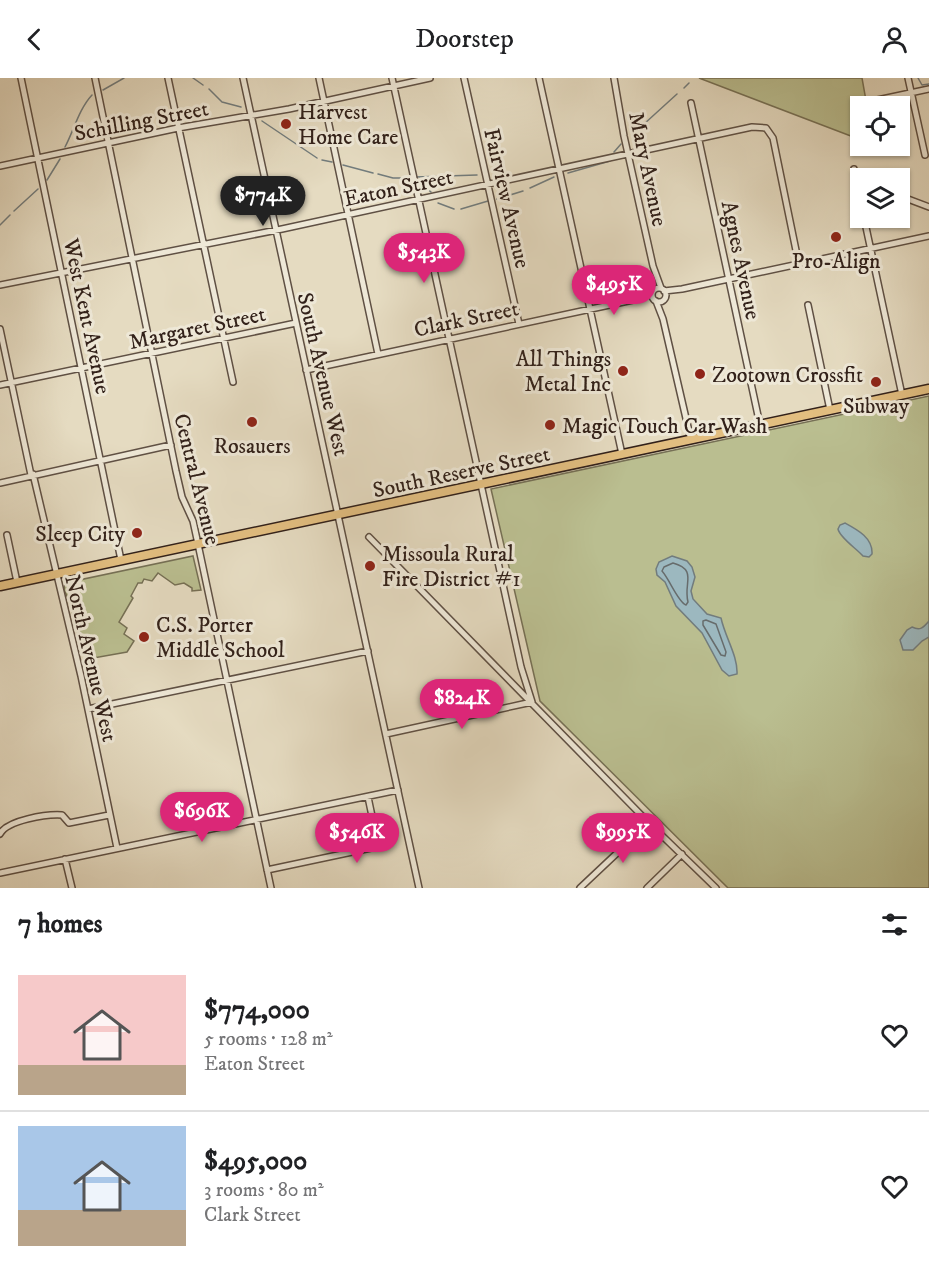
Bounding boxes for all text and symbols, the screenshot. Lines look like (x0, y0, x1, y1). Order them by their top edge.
text: Doorstep (415, 22, 514, 56)
icon: back (18, 23, 51, 56)
icon: person (878, 23, 911, 56)
street label: Schilling Street (72, 95, 211, 148)
map controls (850, 96, 910, 228)
button: locate (850, 96, 910, 156)
place label: Harvest Home Care (298, 99, 398, 151)
street label: Mary Avenue (622, 110, 673, 229)
marker: Harvest Home Care (279, 117, 293, 131)
street label: Fairview Avenue (477, 126, 536, 271)
street label: Eaton Street (341, 164, 455, 213)
button: layers (850, 168, 910, 228)
pin: $774K (221, 176, 305, 227)
text: $774K (234, 183, 292, 208)
street label: Agnes Avenue (715, 198, 766, 322)
marker: Pro-Align (829, 230, 843, 244)
pin: $543K (382, 233, 466, 284)
street label: West Kent Avenue (57, 235, 116, 397)
text: $543K (398, 240, 450, 265)
place label: Pro-Align (791, 248, 881, 275)
pin: $495K (572, 265, 656, 316)
text: $495K (586, 272, 642, 297)
street label: South Avenue West (291, 290, 354, 459)
street label: Clark Street (412, 295, 521, 344)
street label: Margaret Street (127, 301, 268, 356)
place label: All Things Metal Inc (516, 346, 611, 398)
place label: Zootown Crossfit (712, 362, 863, 389)
marker: All Things Metal Inc (616, 364, 630, 378)
marker: Zootown Crossfit (693, 367, 707, 381)
marker: Subway (869, 375, 883, 389)
place label: Subway (843, 393, 910, 420)
street label: Central Avenue (167, 411, 226, 548)
place label: Magic Touch Car Wash (562, 413, 768, 440)
marker: Rosauers (245, 415, 259, 429)
marker: Magic Touch Car Wash (543, 418, 557, 432)
place label: Rosauers (213, 433, 291, 460)
street label: South Reserve Street (370, 441, 552, 504)
place label: Sleep City (35, 521, 126, 548)
marker: Sleep City (130, 526, 144, 540)
place label: Missoula Rural Fire District #1 (382, 541, 520, 593)
marker: Missoula Rural Fire District #1 (363, 559, 377, 573)
street label: North Avenue West (58, 572, 123, 744)
place label: C.S. Porter Middle School (156, 612, 285, 664)
marker: C.S. Porter Middle School (137, 630, 151, 644)
pin: $824K (420, 679, 504, 730)
text: $824K (434, 686, 490, 711)
pin: $696K (160, 792, 244, 843)
text: $696K (174, 799, 230, 824)
pin: $546K (315, 813, 399, 864)
pin: $995K (581, 813, 665, 864)
text: $546K (329, 820, 385, 845)
text: $995K (596, 820, 650, 845)
text: 7 homes (18, 908, 102, 941)
icon: filters (878, 908, 911, 941)
text: $774,000 (204, 994, 310, 1027)
icon: home (66, 999, 138, 1071)
icon: heart (878, 1019, 911, 1052)
text: 5 rooms · 128 m² (204, 1027, 333, 1052)
text: Eaton Street (204, 1052, 305, 1077)
text: $495,000 (204, 1145, 307, 1178)
icon: home (66, 1150, 138, 1222)
icon: heart (878, 1170, 911, 1203)
text: 3 rooms · 80 m² (204, 1178, 324, 1203)
text: Clark Street (204, 1203, 301, 1228)

